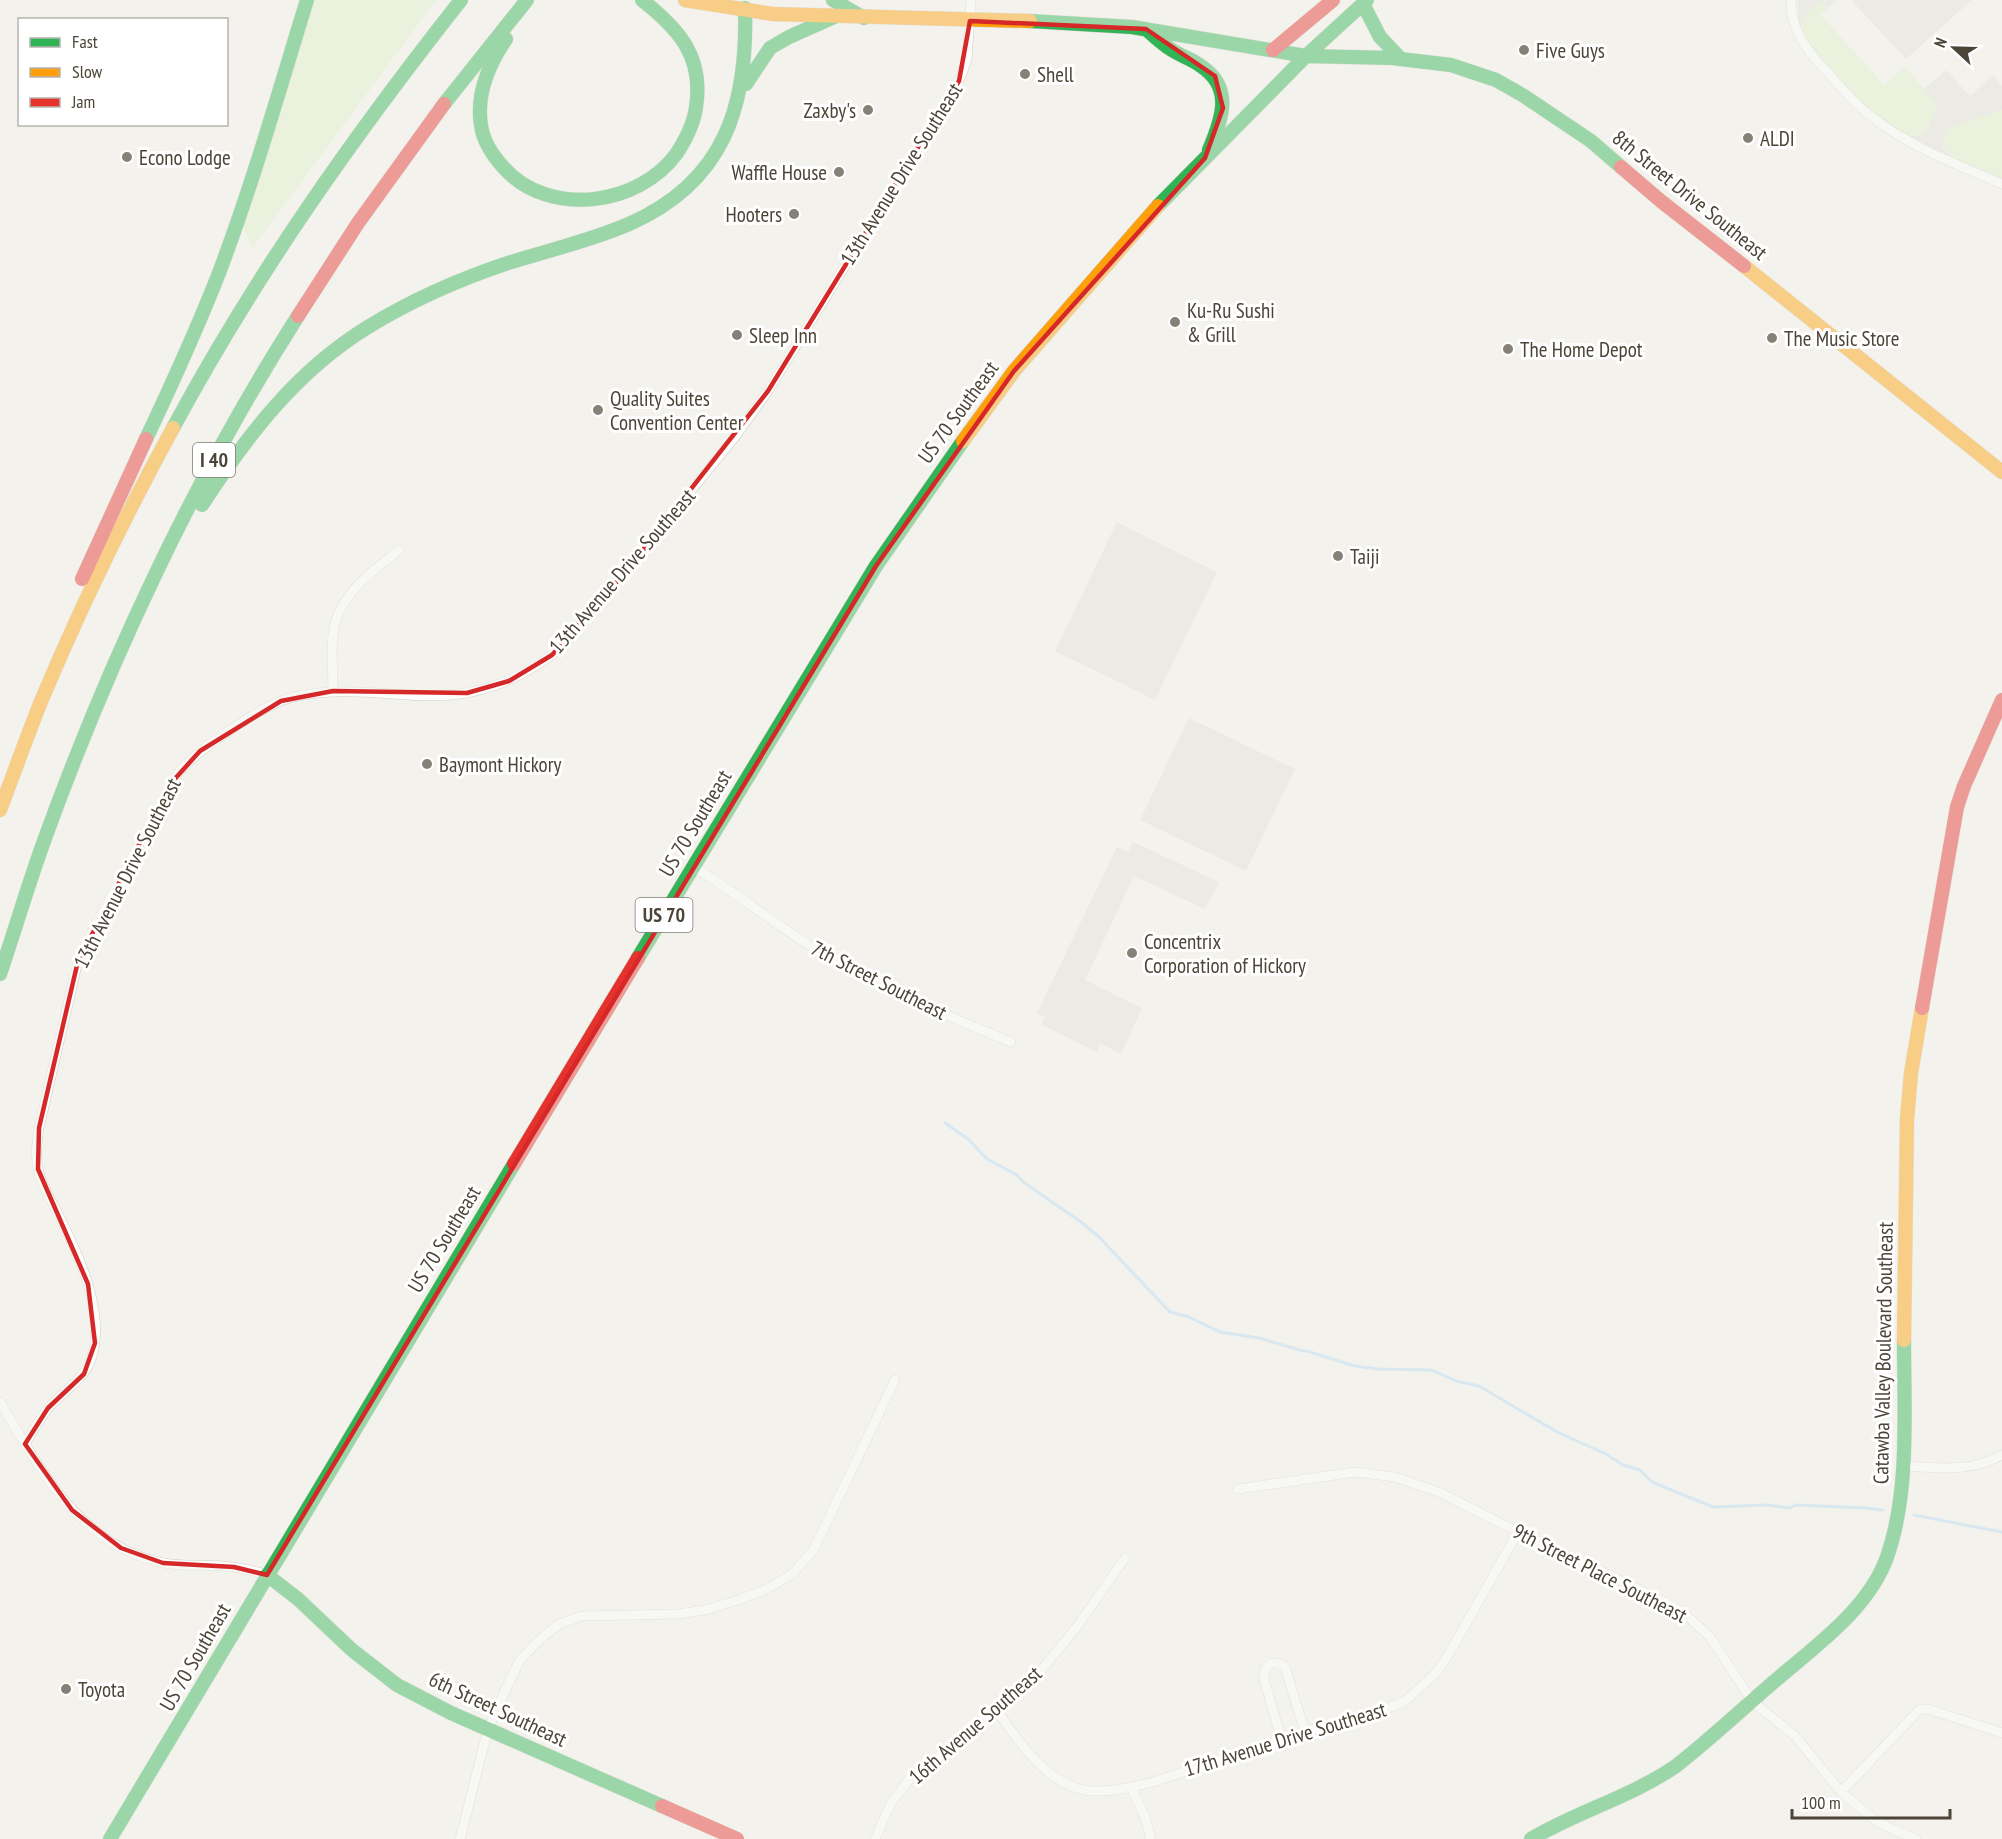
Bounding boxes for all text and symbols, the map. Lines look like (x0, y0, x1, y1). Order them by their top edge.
legend (18, 18, 228, 126)
north arrow (1924, 18, 1984, 78)
text: Fast (72, 30, 98, 53)
text: N (1929, 35, 1951, 50)
place label: Five Guys (1536, 37, 1605, 64)
marker: Five Guys (1517, 43, 1531, 57)
text: Slow (72, 60, 103, 83)
place label: Shell (1037, 61, 1074, 88)
marker: Shell (1018, 67, 1032, 81)
street label: 13th Avenue Drive Southeast (834, 78, 968, 270)
text: Jam (71, 90, 95, 113)
place label: Zaxby's (803, 97, 856, 124)
marker: Zaxby's (861, 103, 875, 117)
street label: 8th Street Drive Southeast (1607, 124, 1773, 266)
place label: ALDI (1760, 125, 1795, 152)
marker: ALDI (1741, 131, 1755, 145)
place label: Econo Lodge (139, 144, 231, 171)
marker: Econo Lodge (120, 150, 134, 164)
place label: Waffle House (732, 159, 827, 186)
marker: Waffle House (832, 165, 846, 179)
place label: Hooters (725, 201, 782, 228)
marker: Hooters (787, 207, 801, 221)
place label: Ku-Ru Sushi & Grill (1187, 297, 1275, 348)
marker: Ku-Ru Sushi & Grill (1168, 315, 1182, 329)
place label: Sleep Inn (749, 322, 817, 349)
place label: The Music Store (1784, 325, 1900, 352)
marker: Sleep Inn (730, 328, 744, 342)
marker: The Music Store (1765, 331, 1779, 345)
place label: The Home Depot (1520, 336, 1643, 363)
marker: The Home Depot (1501, 342, 1515, 356)
street label: US 70 Southeast (912, 355, 1004, 468)
place label: Quality Suites Convention Center (610, 385, 744, 436)
marker: Quality Suites Convention Center (591, 403, 605, 417)
road number: I 40 (193, 443, 235, 477)
street label: 13th Avenue Drive Southeast (543, 483, 701, 659)
place label: Taiji (1350, 543, 1380, 570)
marker: Taiji (1331, 549, 1345, 563)
place label: Baymont Hickory (439, 751, 561, 778)
marker: Baymont Hickory (420, 757, 434, 771)
street label: US 70 Southeast (653, 764, 738, 881)
street label: 13th Avenue Drive Southeast (67, 773, 187, 973)
road number: US 70 (636, 898, 692, 932)
place label: Concentrix Corporation of Hickory (1144, 928, 1306, 979)
street label: 7th Street Southeast (807, 934, 952, 1026)
marker: Concentrix Corporation of Hickory (1125, 946, 1139, 960)
street label: US 70 Southeast (402, 1180, 487, 1297)
street label: Catawba Valley Boulevard Southeast (1867, 1221, 1899, 1484)
street label: 9th Street Place Southeast (1508, 1517, 1692, 1629)
street label: US 70 Southeast (153, 1598, 237, 1716)
street label: 16th Avenue Southeast (903, 1660, 1047, 1790)
street label: 6th Street Southeast (425, 1665, 571, 1753)
place label: Toyota (78, 1676, 125, 1703)
marker: Toyota (59, 1682, 73, 1696)
street label: 17th Avenue Drive Southeast (1181, 1695, 1390, 1783)
scale bar (1792, 1782, 1950, 1820)
text: 100 m (1801, 1791, 1841, 1814)

